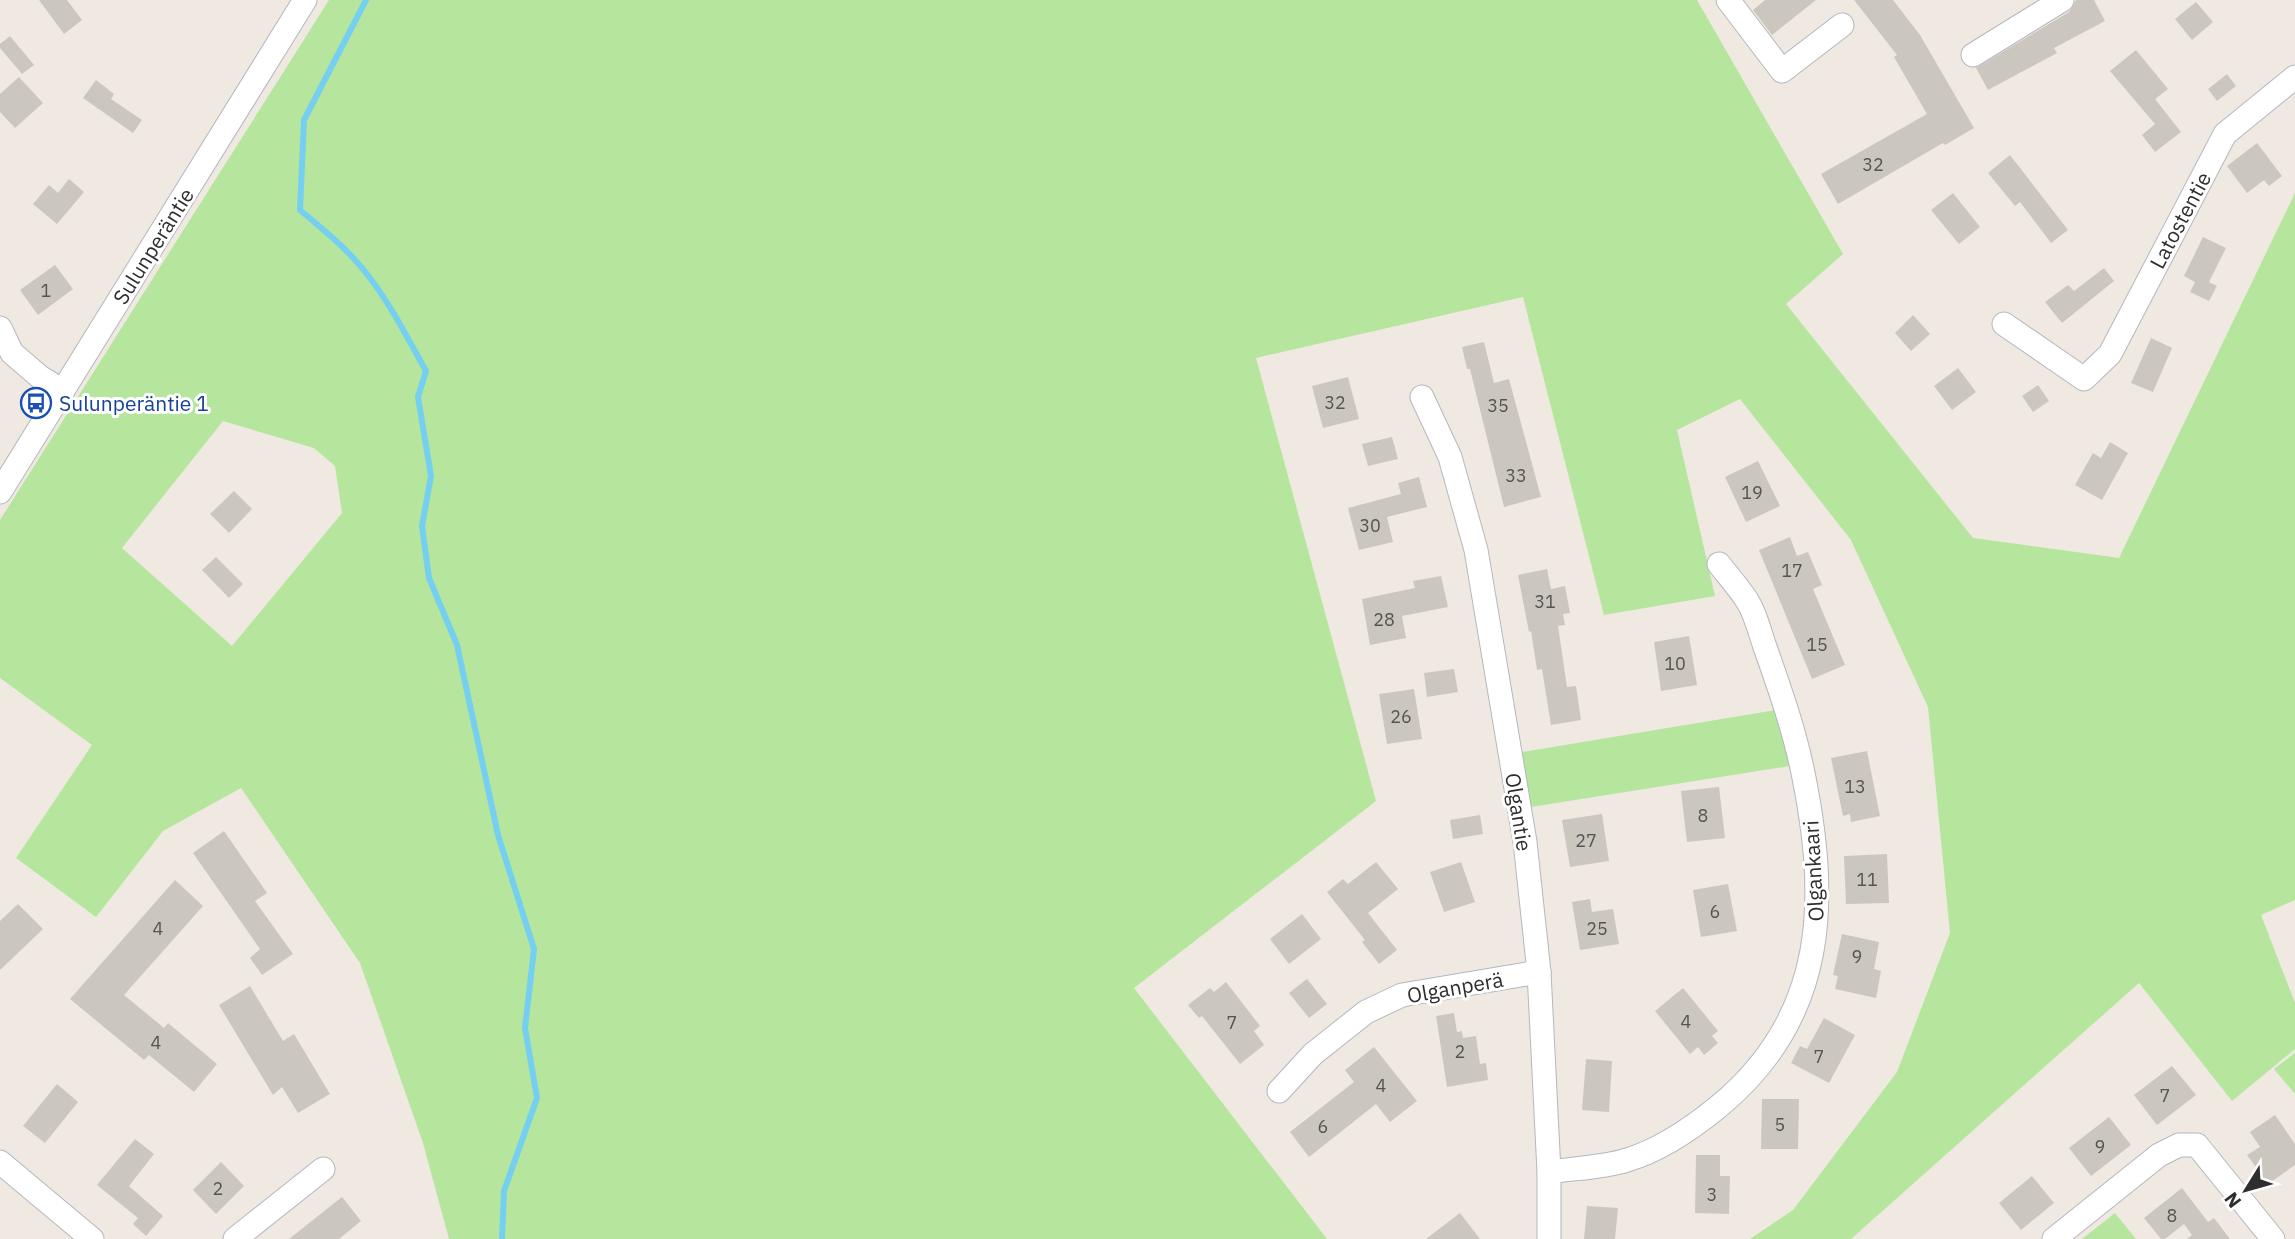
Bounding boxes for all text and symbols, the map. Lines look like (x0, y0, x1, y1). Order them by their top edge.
house number: 32 (1862, 153, 1884, 176)
street label: Latostentie (2143, 167, 2217, 273)
street label: Sulunperäntie (106, 182, 200, 310)
house number: 1 (41, 279, 51, 302)
bus stop icon: Sulunperäntie 1 (19, 386, 53, 420)
place label: Sulunperäntie 1 (59, 389, 209, 417)
house number: 32 (1324, 391, 1346, 414)
house number: 35 (1487, 394, 1509, 417)
house number: 33 (1505, 464, 1527, 487)
house number: 19 (1741, 481, 1763, 504)
house number: 30 (1359, 514, 1381, 537)
house number: 17 (1781, 559, 1803, 582)
house number: 31 (1534, 590, 1556, 613)
house number: 28 (1373, 608, 1395, 631)
house number: 15 (1806, 633, 1828, 656)
house number: 10 (1664, 652, 1686, 675)
house number: 26 (1390, 705, 1412, 728)
street label: Olgantie (1499, 771, 1539, 853)
house number: 13 (1844, 775, 1866, 798)
house number: 8 (1698, 804, 1708, 827)
street label: Olgankaari (1796, 820, 1830, 922)
house number: 27 (1575, 829, 1597, 852)
house number: 11 (1856, 868, 1878, 891)
house number: 6 (1710, 900, 1720, 923)
house number: 4 (153, 917, 164, 940)
house number: 25 (1586, 917, 1608, 940)
house number: 9 (1852, 945, 1862, 968)
street label: Olganperä (1405, 965, 1505, 1009)
house number: 4 (1681, 1010, 1692, 1033)
house number: 7 (1227, 1011, 1237, 1034)
house number: 4 (151, 1031, 162, 1054)
house number: 2 (1455, 1040, 1465, 1063)
house number: 7 (1814, 1045, 1824, 1068)
house number: 4 (1376, 1074, 1387, 1097)
house number: 7 (2160, 1084, 2170, 1107)
house number: 5 (1775, 1113, 1785, 1136)
house number: 6 (1318, 1115, 1328, 1138)
house number: 9 (2095, 1135, 2105, 1158)
north arrow (2211, 1155, 2281, 1225)
house number: 2 (213, 1177, 223, 1200)
house number: 3 (1707, 1183, 1717, 1206)
text: N (2219, 1188, 2246, 1213)
house number: 8 (2167, 1204, 2177, 1227)

